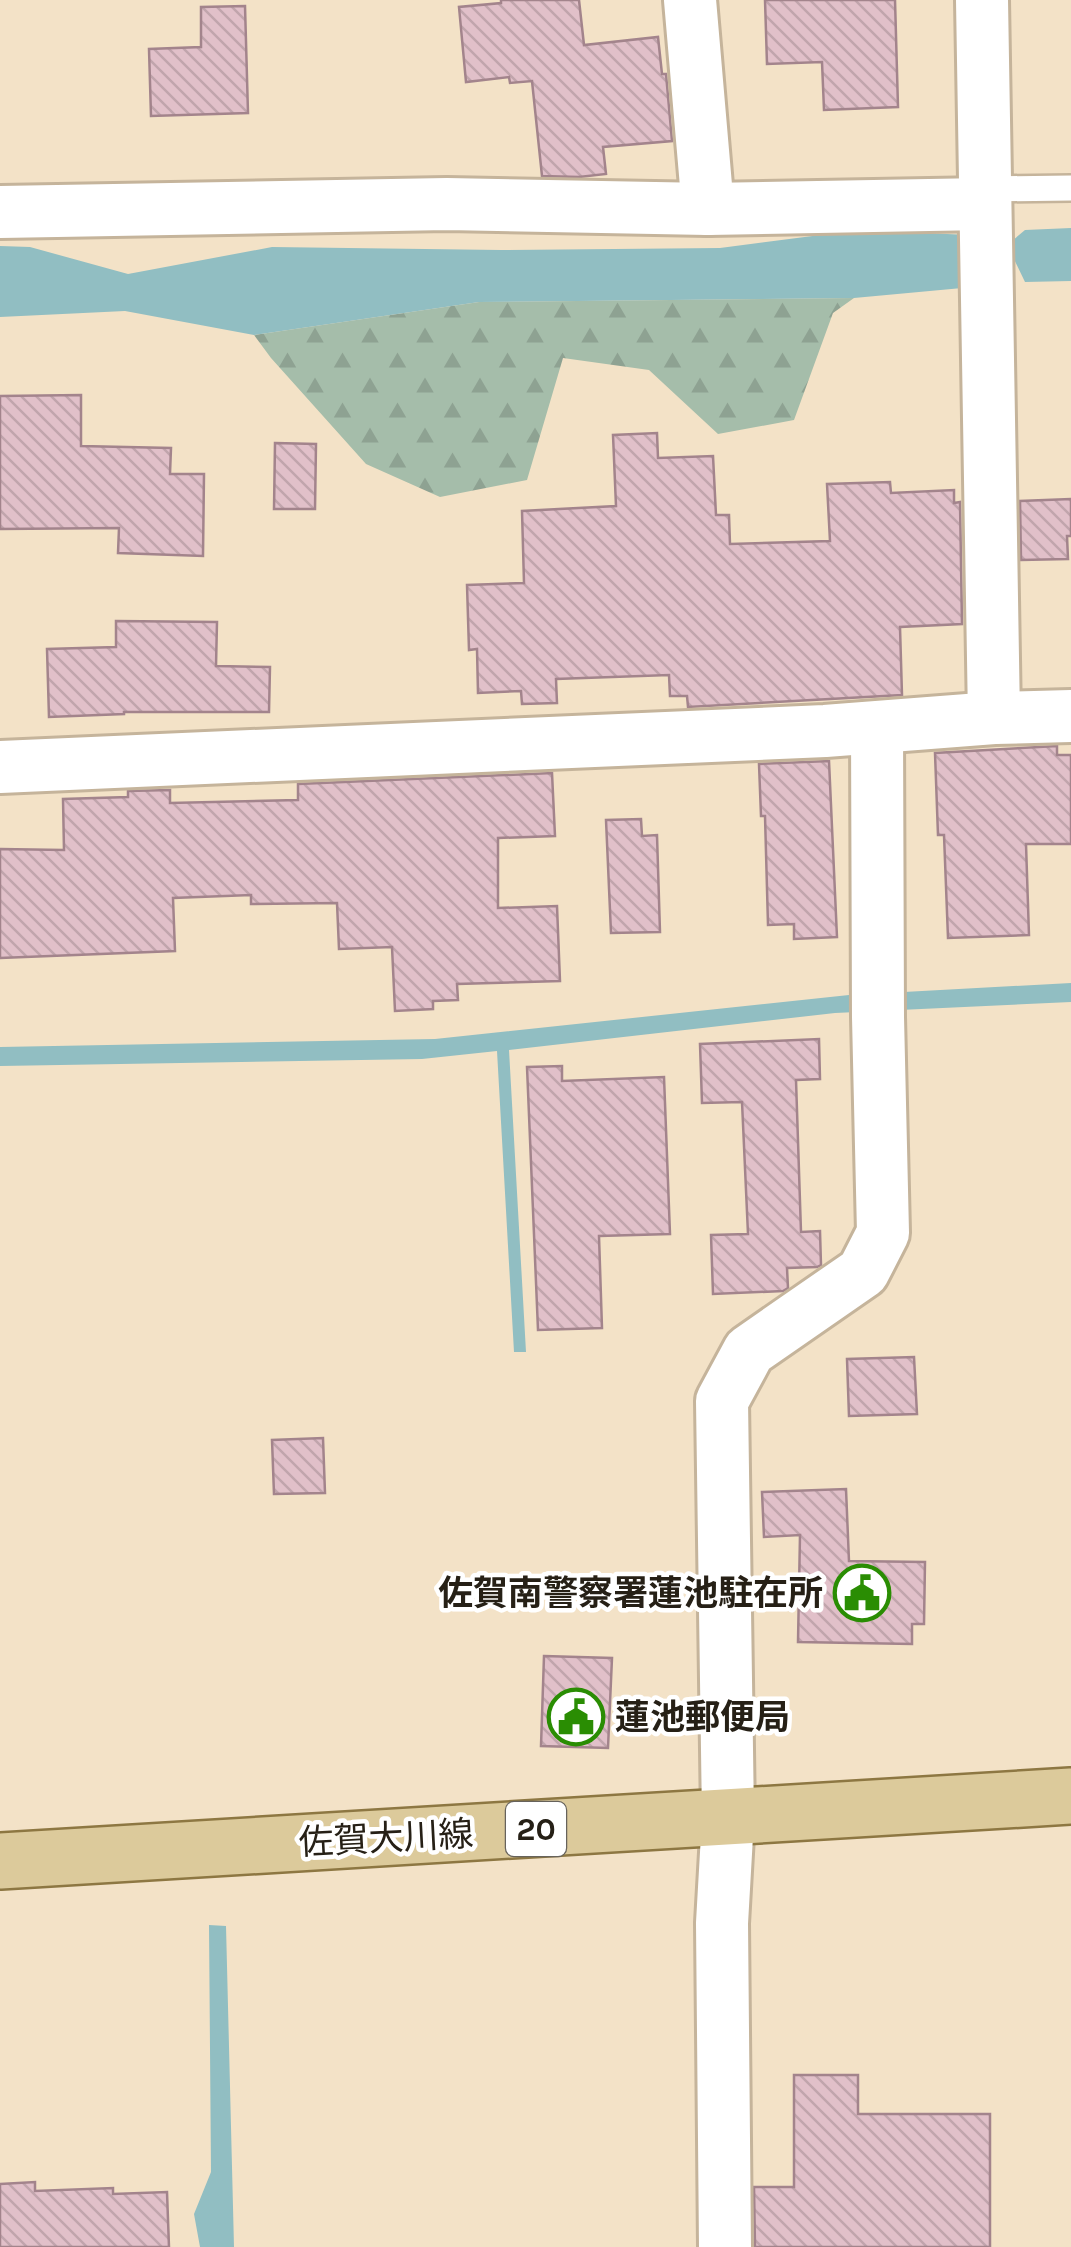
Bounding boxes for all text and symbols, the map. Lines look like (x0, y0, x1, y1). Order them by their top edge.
public building icon: 佐賀南警察署蓮池駐在所 (832, 1563, 892, 1623)
place label: 佐賀南警察署蓮池駐在所 (438, 1573, 823, 1614)
public building icon: 蓮池郵便局 (546, 1687, 606, 1747)
place label: 蓮池郵便局 (615, 1697, 790, 1738)
road number: 20 (506, 1802, 566, 1856)
street label: 佐賀大川線 (298, 1813, 474, 1864)

